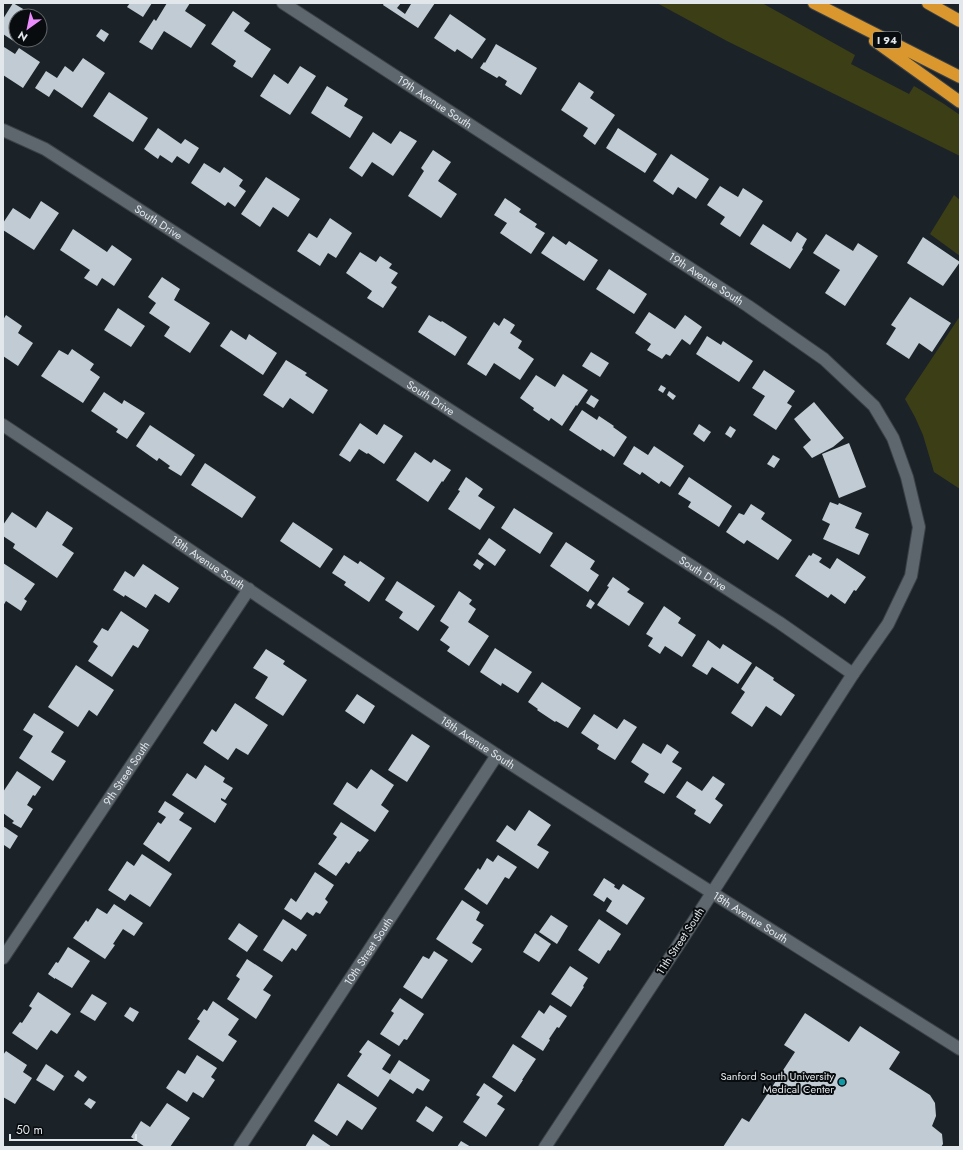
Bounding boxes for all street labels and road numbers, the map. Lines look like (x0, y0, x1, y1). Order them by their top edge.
road number: I 94 (873, 32, 901, 48)
street label: 19th Avenue South (394, 71, 475, 132)
street label: South Drive (131, 201, 186, 244)
street label: 19th Avenue South (665, 248, 747, 309)
street label: South Drive (404, 376, 458, 419)
street label: 18th Avenue South (168, 532, 249, 593)
street label: South Drive (676, 552, 730, 595)
street label: 18th Avenue South (437, 712, 518, 773)
street label: 9th Street South (99, 738, 153, 808)
street label: 18th Avenue South (710, 887, 791, 947)
street label: 11th Street South (652, 904, 708, 978)
street label: 10th Street South (340, 914, 397, 989)

